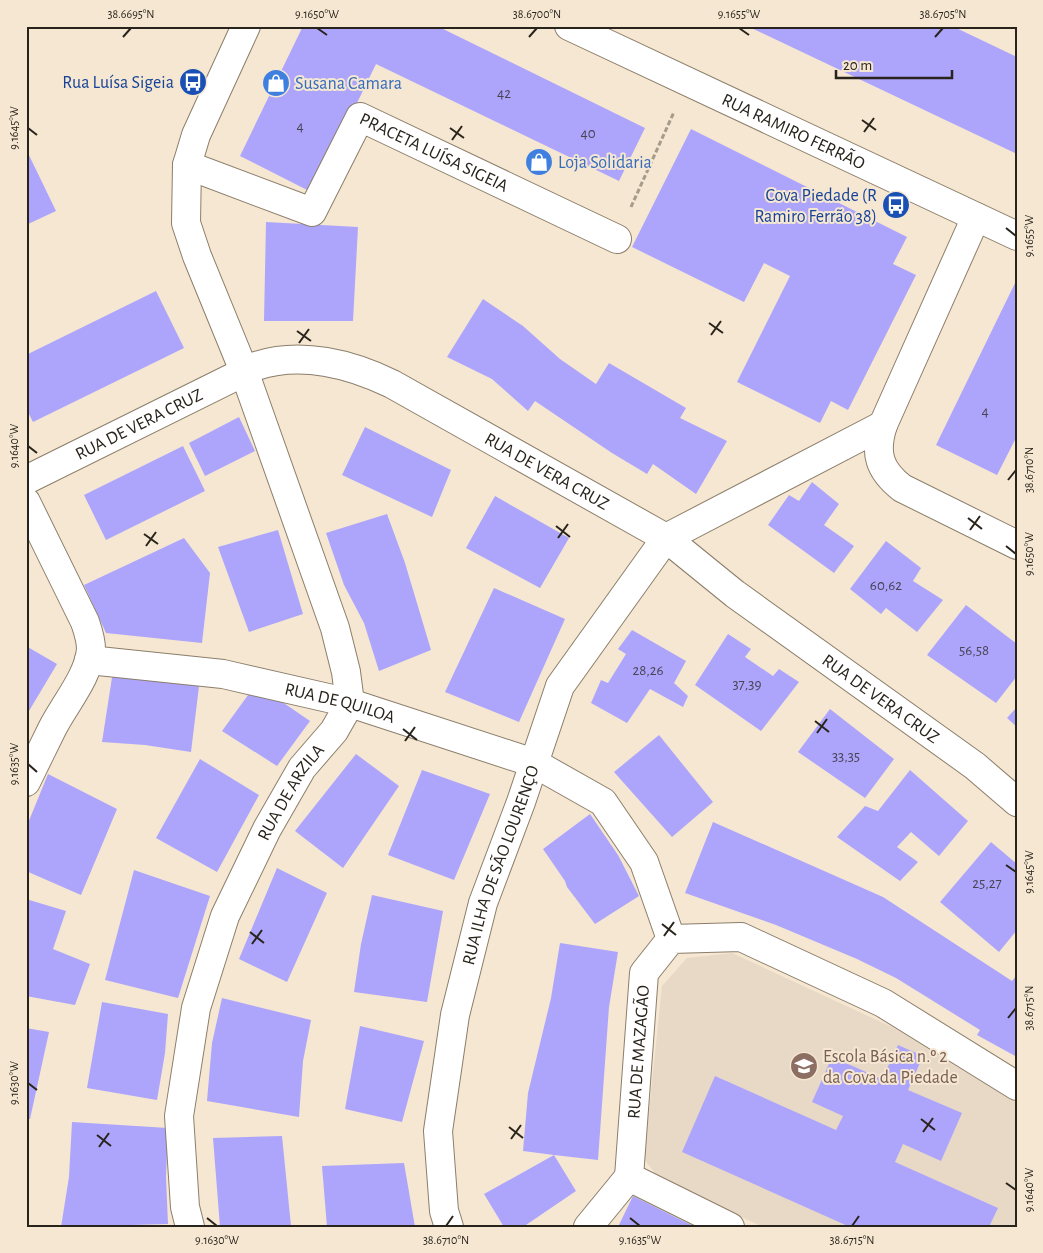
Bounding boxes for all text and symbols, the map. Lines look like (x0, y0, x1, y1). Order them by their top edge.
text: 38.6695°N (107, 8, 155, 20)
text: 9.1650°W (295, 8, 339, 20)
text: 38.6700°N (513, 8, 561, 20)
text: 9.1655°W (718, 8, 761, 20)
text: 38.6705°N (919, 8, 967, 20)
scale bar (836, 48, 952, 80)
text: 20 m (843, 58, 872, 73)
bus stop icon: Rua Luísa Sigeia (178, 67, 208, 97)
shop icon: Susana Camara (261, 68, 291, 98)
place label: Rua Luísa Sigeia (62, 74, 174, 92)
place label: Susana Camara (295, 75, 402, 93)
house number: 42 (497, 86, 511, 101)
street label: RUA RAMIRO FERRÃO (719, 91, 867, 173)
text: 9.1645°W (8, 106, 20, 150)
street label: PRACETA LUÍSA SIGEIA (357, 110, 511, 196)
house number: 4 (296, 119, 304, 134)
house number: 40 (580, 126, 596, 141)
shop icon: Loja Solidaria (524, 147, 554, 177)
place label: Loja Solidaria (558, 154, 652, 172)
place label: Cova Piedade (R Ramiro Ferrão 38) (754, 187, 877, 226)
bus stop icon: Cova Piedade (R Ramiro Ferrão 38) (881, 190, 911, 220)
text: 9.1655°W (1023, 214, 1035, 257)
street label: RUA DE VERA CRUZ (73, 386, 206, 464)
house number: 4 (981, 404, 989, 419)
text: 9.1640°W (8, 423, 20, 468)
street label: RUA DE VERA CRUZ (481, 430, 612, 514)
text: 38.6710°N (1023, 447, 1035, 493)
text: 9.1650°W (1023, 532, 1035, 576)
house number: 60,62 (870, 578, 902, 593)
house number: 56,58 (959, 643, 989, 658)
street label: RUA DE VERA CRUZ (818, 651, 942, 747)
house number: 28,26 (632, 663, 664, 678)
house number: 37,39 (732, 677, 762, 692)
street label: RUA DE QUILOA (283, 680, 397, 727)
street label: RUA DE ARZILA (255, 741, 329, 843)
text: 9.1635°W (8, 742, 20, 785)
house number: 33,35 (832, 749, 860, 764)
street label: RUA ILHA DE SÃO LOURENÇO (460, 763, 543, 967)
text: 9.1645°W (1023, 850, 1035, 894)
house number: 25,27 (972, 876, 1002, 891)
street label: RUA DE MAZAGÃO (625, 985, 653, 1120)
text: 38.6715°N (1023, 986, 1035, 1030)
place label: Escola Básica n.º 2 da Cova da Piedade (823, 1048, 958, 1087)
school or university icon: Escola Básica n.º 2 da Cova da Piedade (789, 1051, 819, 1081)
text: 9.1630°W (8, 1061, 20, 1105)
text: 9.1640°W (1023, 1167, 1035, 1212)
text: 9.1630°W (195, 1234, 239, 1246)
text: 38.6710°N (423, 1234, 469, 1246)
text: 9.1635°W (619, 1234, 662, 1246)
text: 38.6715°N (830, 1234, 874, 1246)

